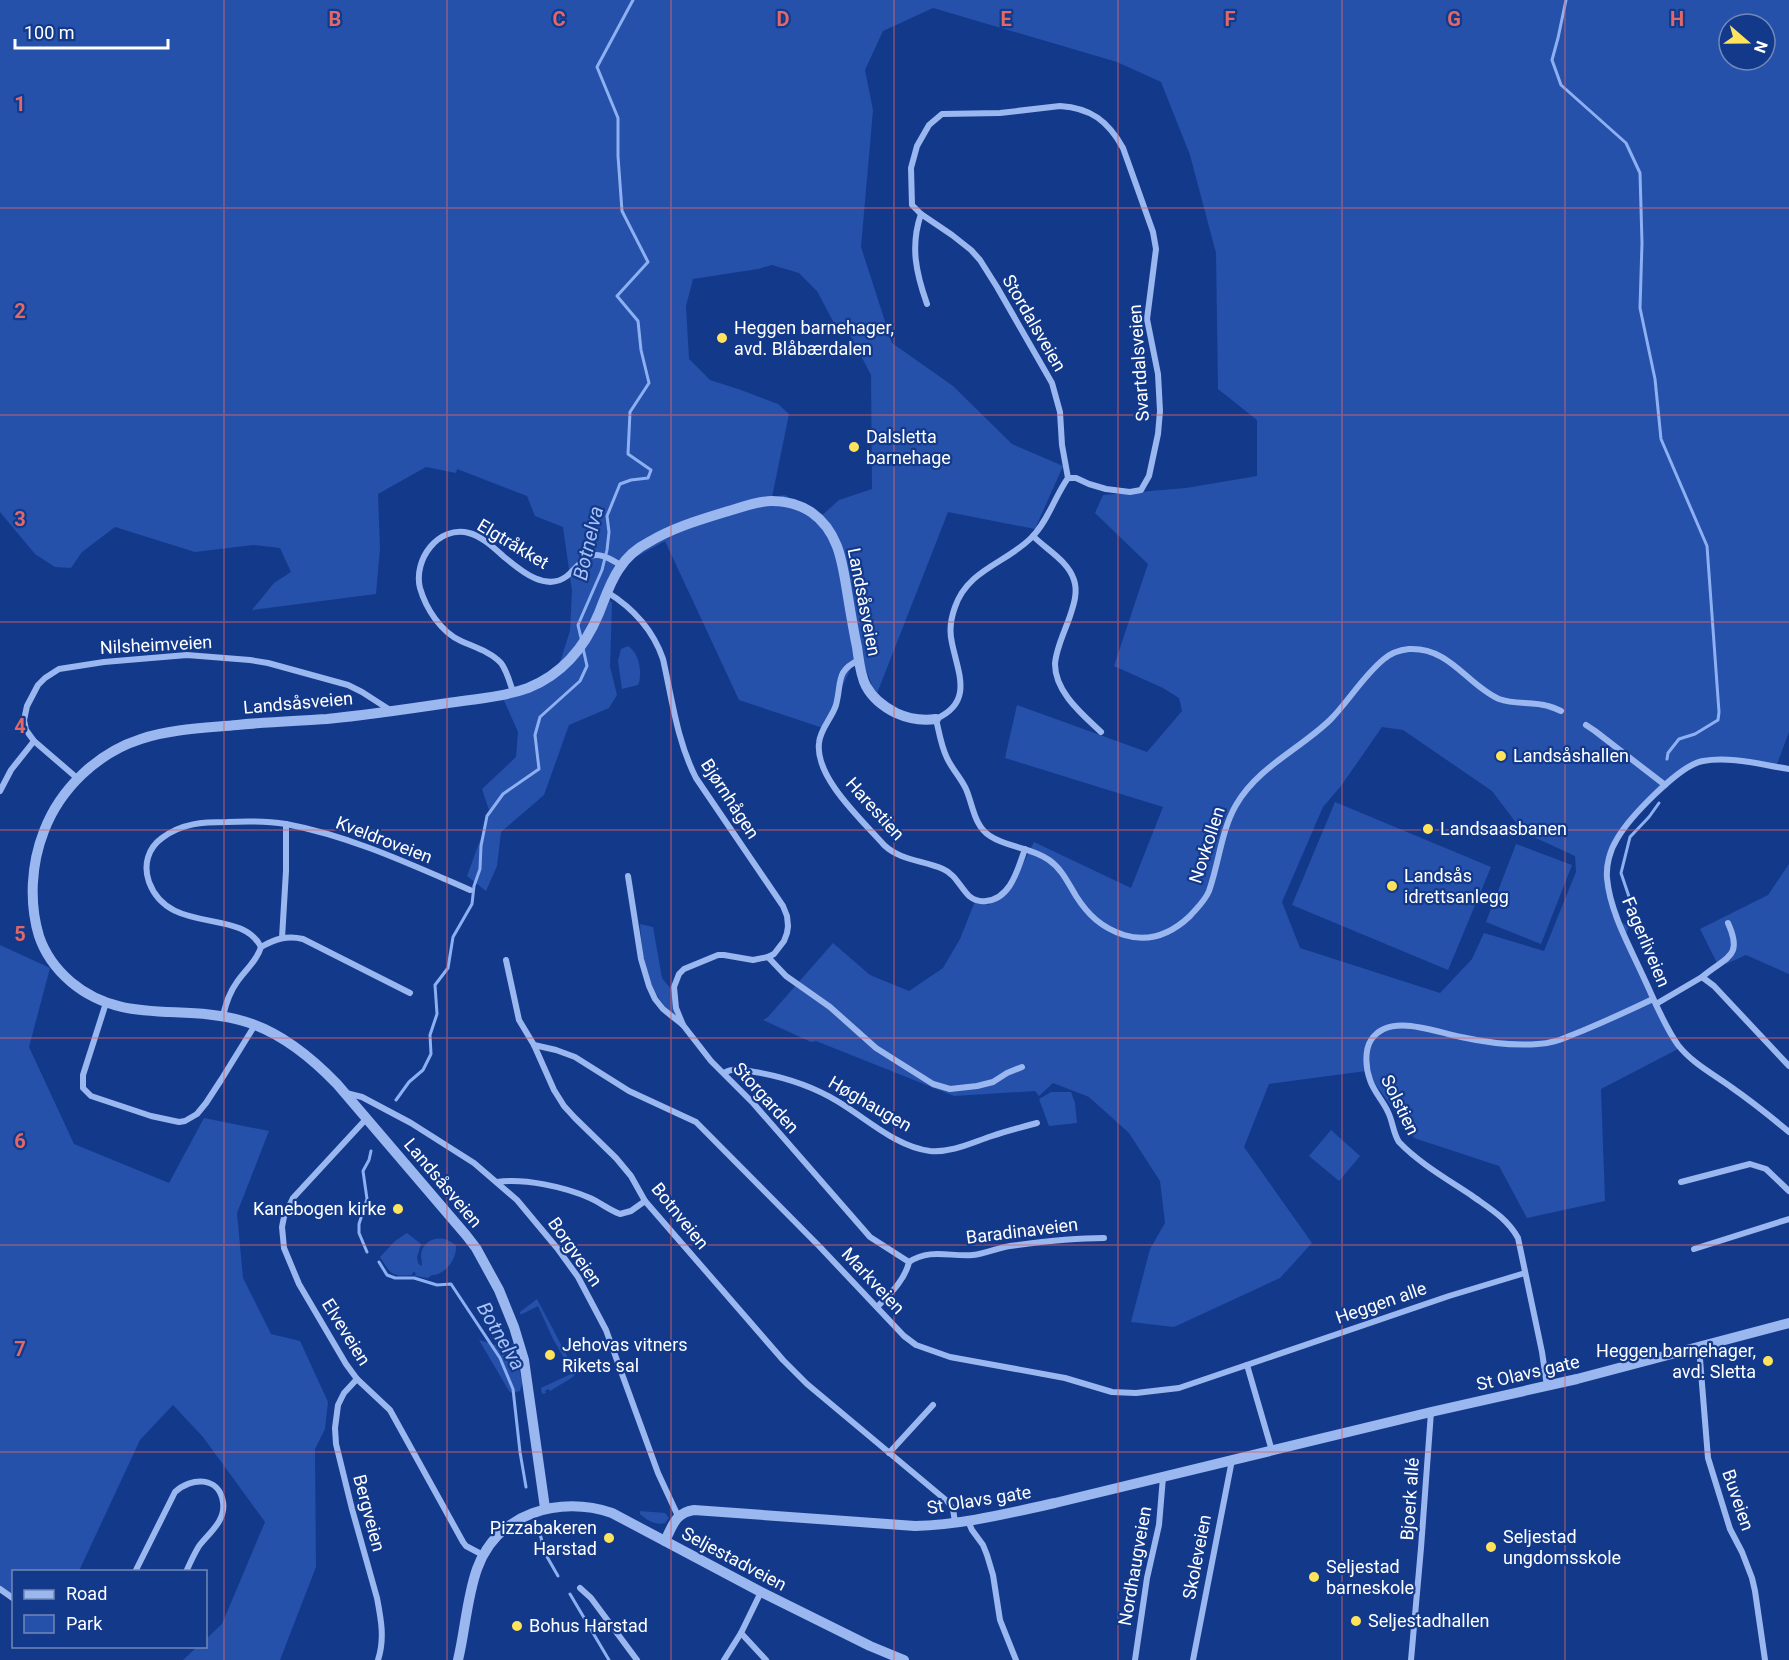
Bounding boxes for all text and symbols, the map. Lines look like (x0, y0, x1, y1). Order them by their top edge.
text: B (329, 7, 341, 31)
text: C (552, 7, 566, 31)
text: D (777, 7, 790, 31)
text: E (1000, 7, 1012, 31)
text: F (1225, 7, 1236, 31)
text: G (1447, 7, 1461, 31)
text: H (1670, 7, 1684, 31)
scale bar (15, 12, 168, 50)
north arrow (1717, 12, 1777, 72)
text: 100 m (24, 22, 75, 43)
text: N (1750, 38, 1771, 56)
text: 1 (14, 92, 26, 116)
street label: Stordalsveien (998, 271, 1071, 375)
text: 2 (14, 299, 26, 323)
street label: Svartdalsveien (1124, 304, 1153, 422)
place label: Heggen barnehager, avd. Blåbærdalen (734, 317, 894, 359)
marker: Heggen barnehager, avd. Blåbærdalen (715, 331, 729, 345)
place label: Dalsletta barnehage (866, 426, 951, 468)
marker: Dalsletta barnehage (847, 440, 861, 454)
water label: Botnelva (568, 504, 608, 582)
text: 3 (14, 507, 26, 531)
street label: Elgtråkket (474, 514, 553, 573)
street label: Landsåsveien (844, 546, 885, 658)
street label: Nilsheimveien (99, 631, 213, 658)
street label: Landsåsveien (242, 687, 354, 718)
text: 4 (14, 714, 26, 738)
place label: Landsåshallen (1513, 745, 1629, 766)
marker: Landsåshallen (1494, 749, 1508, 763)
street label: Bjørnhågen (697, 755, 764, 843)
street label: Harestien (842, 773, 909, 844)
street label: Novkollen (1184, 804, 1229, 886)
street label: Kveldroveien (333, 812, 435, 868)
place label: Landsaasbanen (1440, 818, 1567, 839)
marker: Landsaasbanen (1421, 822, 1435, 836)
place label: Landsås idrettsanlegg (1404, 865, 1509, 907)
marker: Landsås idrettsanlegg (1385, 879, 1399, 893)
street label: Fagerliveien (1618, 894, 1675, 990)
text: 5 (14, 922, 26, 946)
street label: Storgarden (729, 1058, 804, 1137)
street label: Høghaugen (825, 1071, 915, 1136)
street label: Solstien (1377, 1071, 1424, 1138)
text: 6 (14, 1129, 26, 1153)
street label: Landsåsveien (400, 1134, 487, 1232)
street label: Botnveien (647, 1178, 714, 1253)
place label: Kanebogen kirke (253, 1198, 386, 1219)
marker: Kanebogen kirke (391, 1202, 405, 1216)
street label: Borgveien (544, 1213, 607, 1290)
street label: Baradinaveien (965, 1213, 1079, 1248)
street label: Markveien (837, 1243, 909, 1318)
street label: Heggen alle (1333, 1277, 1429, 1328)
street label: Elveveien (318, 1295, 375, 1369)
water label: Botnelva (472, 1298, 530, 1374)
place label: Jehovas vitners Rikets sal (562, 1334, 688, 1376)
text: 7 (14, 1337, 26, 1361)
place label: Heggen barnehager, avd. Sletta (1596, 1340, 1756, 1382)
marker: Jehovas vitners Rikets sal (543, 1348, 557, 1362)
street label: St Olavs gate (1474, 1350, 1582, 1395)
marker: Heggen barnehager, avd. Sletta (1761, 1354, 1775, 1368)
street label: Bjoerk allé (1396, 1457, 1423, 1541)
street label: Buveien (1718, 1467, 1759, 1533)
street label: Bergveien (349, 1472, 390, 1554)
street label: St Olavs gate (925, 1481, 1033, 1518)
street label: Nordhaugveien (1114, 1505, 1155, 1627)
street label: Skoleveien (1178, 1513, 1215, 1601)
place label: Pizzabakeren Harstad (490, 1517, 597, 1559)
street label: Seljestadveien (678, 1522, 790, 1595)
place label: Seljestad ungdomsskole (1503, 1526, 1621, 1568)
marker: Pizzabakeren Harstad (602, 1531, 616, 1545)
marker: Seljestad ungdomsskole (1484, 1540, 1498, 1554)
place label: Seljestad barneskole (1326, 1556, 1414, 1598)
legend (12, 1570, 207, 1648)
marker: Seljestad barneskole (1307, 1570, 1321, 1584)
text: Road (66, 1583, 107, 1604)
place label: Seljestadhallen (1368, 1610, 1490, 1631)
text: Park (66, 1613, 103, 1634)
marker: Seljestadhallen (1349, 1614, 1363, 1628)
place label: Bohus Harstad (529, 1615, 648, 1636)
marker: Bohus Harstad (510, 1619, 524, 1633)

